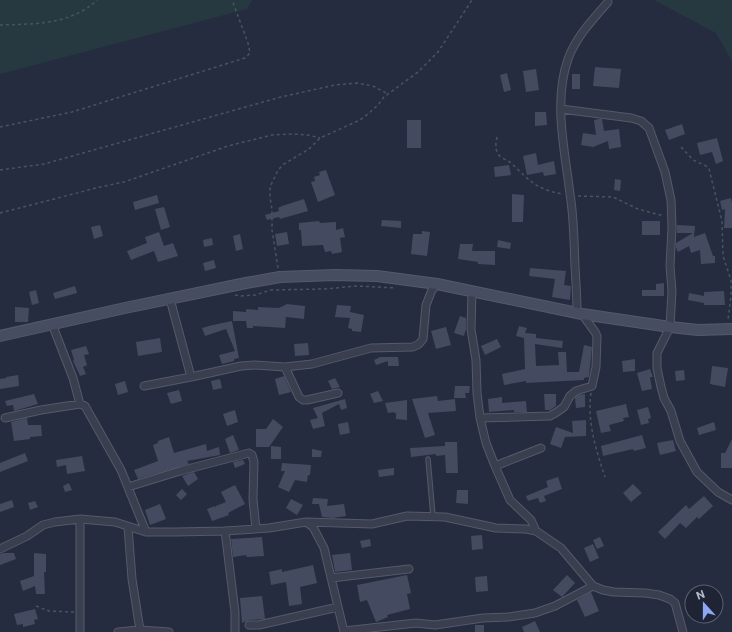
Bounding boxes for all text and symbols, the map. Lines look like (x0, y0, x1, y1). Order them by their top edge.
north arrow (684, 584, 724, 624)
text: N (694, 587, 706, 602)

